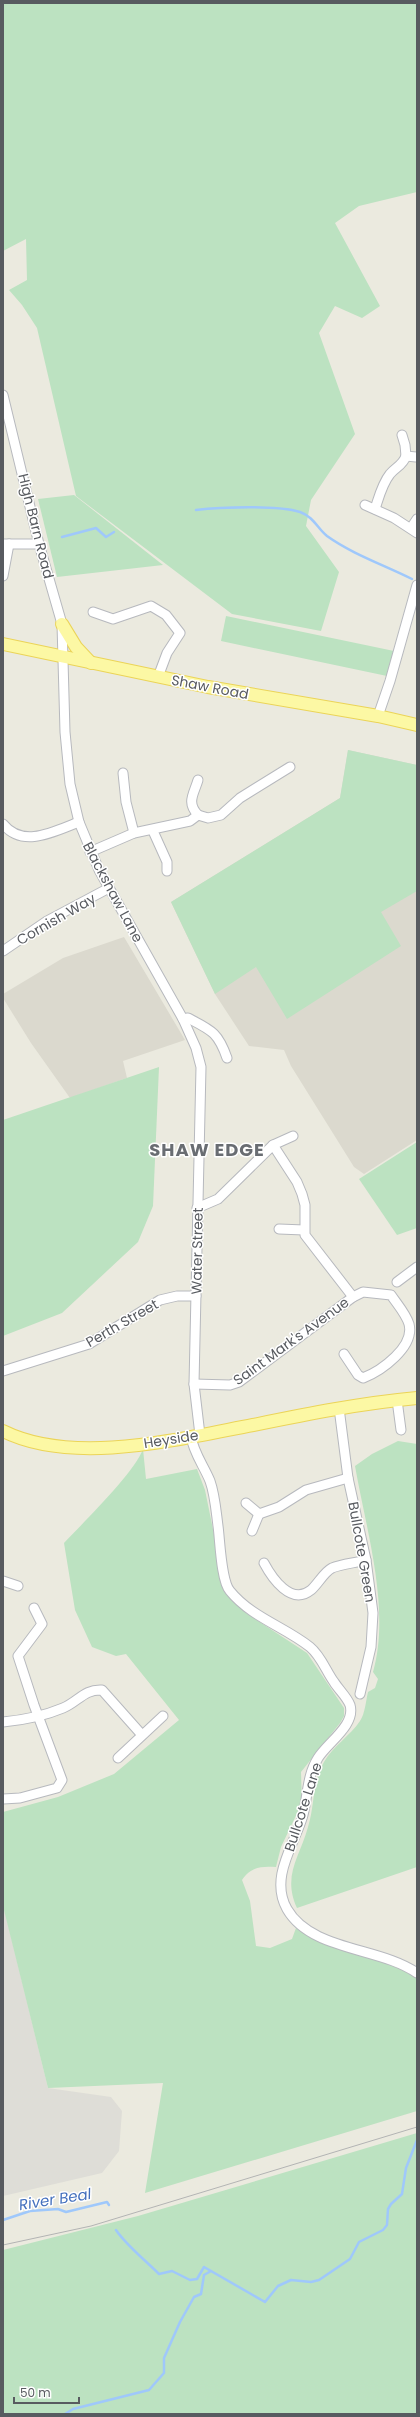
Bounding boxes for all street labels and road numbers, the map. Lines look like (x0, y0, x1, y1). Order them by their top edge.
street label: High Barn Road (13, 471, 59, 581)
street label: Shaw Road (170, 670, 250, 704)
street label: Blackshaw Lane (78, 838, 148, 946)
street label: Cornish Way (13, 888, 99, 950)
street label: Water Street (186, 1207, 208, 1295)
street label: Saint Mark's Avenue (229, 1292, 353, 1390)
street label: Perth Street (82, 1294, 162, 1352)
street label: Heyside (142, 1425, 200, 1453)
street label: Bullcote Green (343, 1500, 381, 1604)
street label: Bullcote Lane (279, 1760, 327, 1854)

